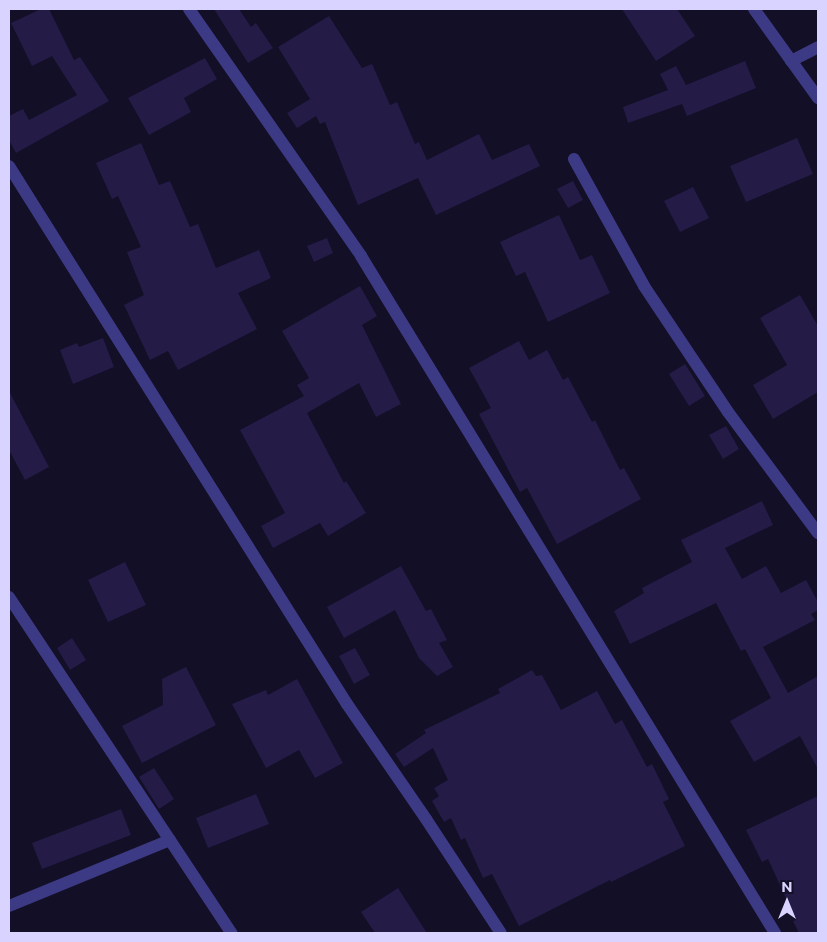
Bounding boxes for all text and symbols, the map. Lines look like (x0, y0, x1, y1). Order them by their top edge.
north arrow (762, 877, 812, 927)
text: N (781, 878, 793, 896)

